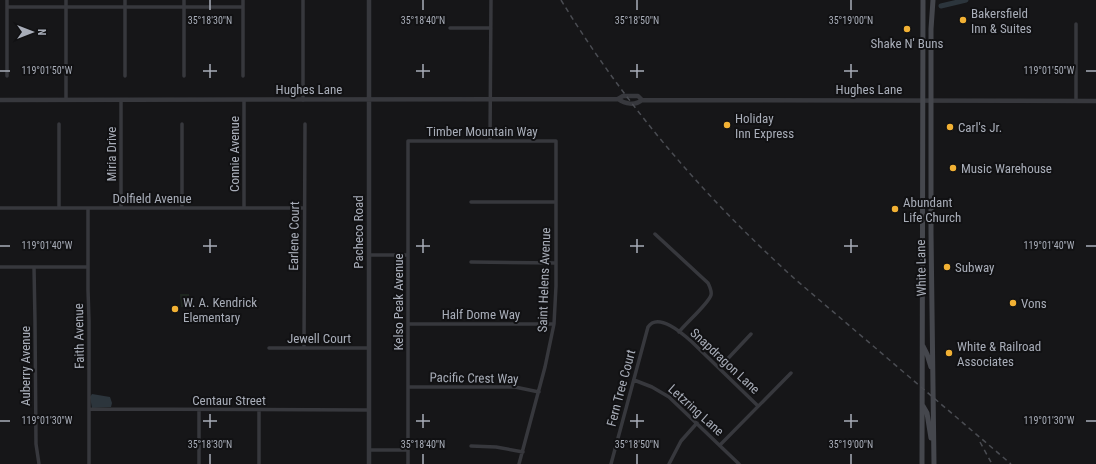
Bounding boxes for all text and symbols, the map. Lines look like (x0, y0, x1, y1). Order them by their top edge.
place label: Bakersfield Inn & Suites (971, 6, 1032, 36)
north arrow (12, 12, 52, 52)
text: 35°18'30"N (188, 15, 232, 26)
text: 35°18'40"N (401, 15, 445, 26)
text: 35°18'50"N (615, 15, 659, 26)
text: 35°19'00"N (829, 15, 873, 26)
marker: Bakersfield Inn & Suites (958, 15, 968, 25)
marker: Shake N' Buns (902, 24, 912, 34)
text: N (35, 29, 48, 36)
place label: Shake N' Buns (871, 36, 944, 51)
text: 119°01'50"W (22, 65, 73, 76)
text: 119°01'50"W (1024, 65, 1075, 76)
street label: Hughes Lane (276, 82, 342, 97)
street label: Hughes Lane (836, 82, 902, 97)
place label: Holiday Inn Express (735, 111, 794, 141)
street label: Connie Avenue (227, 116, 242, 192)
marker: Holiday Inn Express (722, 120, 732, 130)
place label: Carl's Jr. (958, 120, 1002, 135)
marker: Carl's Jr. (945, 122, 955, 132)
street label: Timber Mountain Way (426, 124, 538, 139)
street label: Miria Drive (104, 127, 119, 181)
place label: Music Warehouse (961, 161, 1052, 176)
marker: Music Warehouse (948, 163, 958, 173)
street label: Dolfield Avenue (112, 191, 192, 206)
street label: Pacheco Road (351, 195, 366, 269)
place label: Abundant Life Church (903, 195, 961, 225)
street label: Earlene Court (286, 201, 302, 271)
marker: Abundant Life Church (890, 204, 900, 214)
street label: Saint Helens Avenue (535, 227, 553, 333)
street label: White Lane (913, 239, 929, 297)
text: 119°01'40"W (22, 240, 73, 251)
text: 119°01'40"W (1024, 240, 1075, 251)
street label: Kelso Peak Avenue (391, 253, 406, 351)
place label: Subway (955, 260, 995, 275)
marker: Subway (942, 262, 952, 272)
place label: W. A. Kendrick Elementary (183, 295, 257, 325)
place label: Vons (1021, 296, 1047, 311)
marker: Vons (1008, 298, 1018, 308)
street label: Faith Avenue (71, 303, 87, 369)
marker: W. A. Kendrick Elementary (170, 304, 180, 314)
street label: Half Dome Way (442, 307, 521, 322)
street label: Snapdragon Lane (687, 325, 763, 397)
street label: Auberry Avenue (18, 326, 33, 406)
street label: Jewell Court (287, 331, 351, 346)
place label: White & Railroad Associates (957, 339, 1041, 369)
street label: Fern Tree Court (604, 348, 638, 428)
marker: White & Railroad Associates (944, 348, 954, 358)
street label: Pacific Crest Way (429, 370, 519, 386)
street label: Letzring Lane (665, 381, 727, 439)
street label: Centaur Street (192, 393, 266, 408)
text: 119°01'30"W (22, 415, 73, 426)
text: 119°01'30"W (1024, 415, 1075, 426)
text: 35°18'30"N (188, 439, 232, 450)
text: 35°18'40"N (401, 439, 445, 450)
text: 35°18'50"N (615, 439, 659, 450)
text: 35°19'00"N (829, 439, 873, 450)

